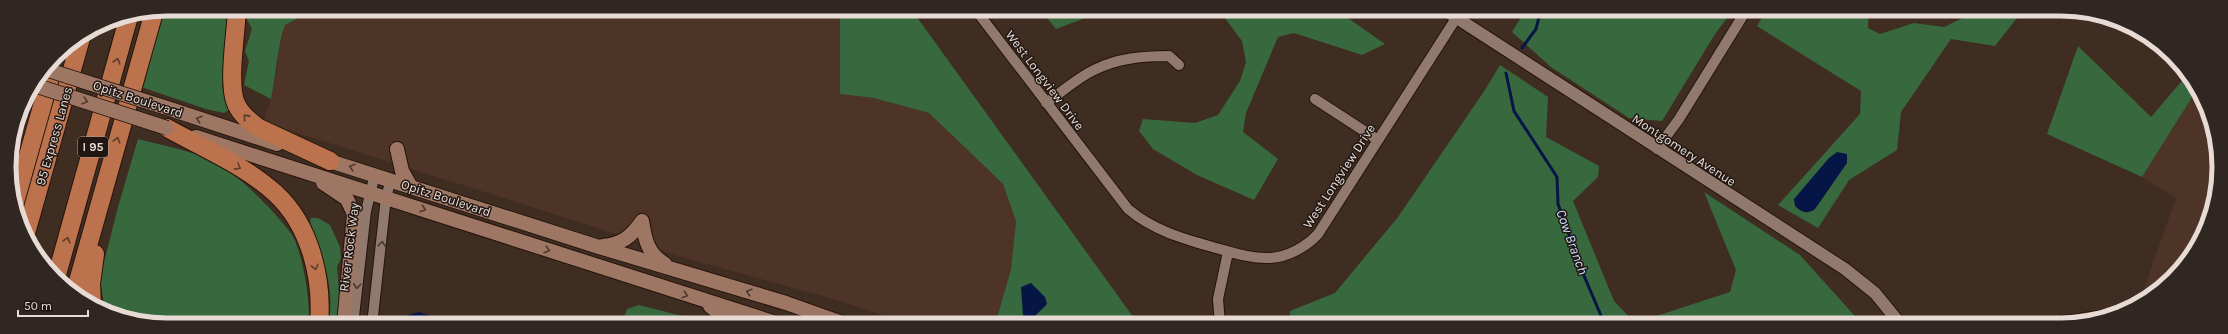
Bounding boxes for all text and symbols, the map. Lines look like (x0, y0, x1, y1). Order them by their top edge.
street label: West Longview Drive (1003, 27, 1088, 133)
one-way arrow (112, 58, 121, 65)
street label: Opitz Boulevard (91, 77, 185, 121)
street label: 95 Express Lanes (33, 85, 75, 187)
one-way arrow (81, 96, 88, 105)
street label: Montgomery Avenue (1629, 111, 1739, 189)
one-way arrow (243, 114, 251, 122)
one-way arrow (196, 115, 203, 124)
street label: West Longview Drive (1300, 121, 1378, 231)
road number: I 95 (78, 137, 108, 157)
one-way arrow (113, 137, 121, 143)
one-way arrow (234, 162, 241, 170)
one-way arrow (349, 163, 356, 172)
street label: Opitz Boulevard (399, 176, 493, 220)
street label: River Rock Way (336, 202, 362, 292)
one-way arrow (419, 204, 426, 213)
water label: Cow Branch (1552, 207, 1592, 277)
one-way arrow (62, 237, 71, 244)
one-way arrow (377, 241, 386, 247)
one-way arrow (543, 245, 550, 253)
one-way arrow (310, 263, 319, 270)
one-way arrow (352, 283, 361, 289)
one-way arrow (745, 288, 752, 297)
one-way arrow (681, 290, 688, 299)
scale bar (18, 292, 88, 318)
text: 50 m (24, 299, 52, 313)

